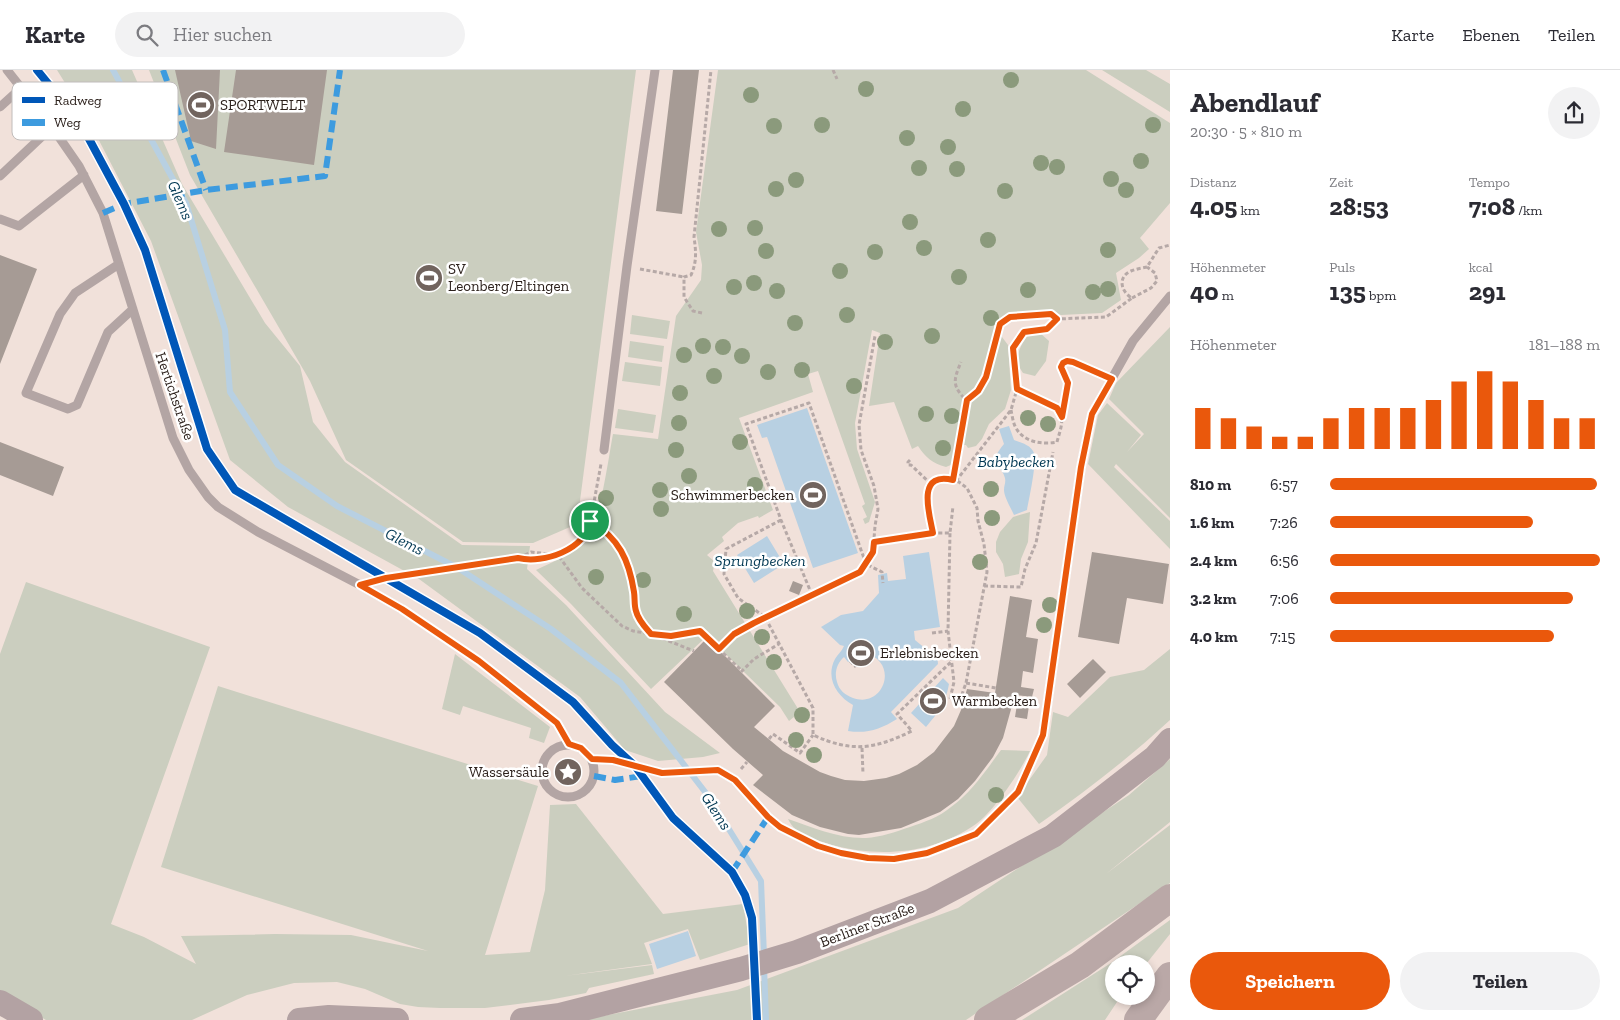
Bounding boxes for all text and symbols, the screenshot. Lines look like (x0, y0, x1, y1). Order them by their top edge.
search box (115, 12, 465, 57)
text: Karte (25, 20, 85, 49)
icon: search (133, 21, 161, 49)
text: Hier suchen (173, 23, 272, 46)
text: Karte (1391, 24, 1434, 46)
text: Ebenen (1462, 24, 1520, 46)
text: Teilen (1548, 24, 1595, 46)
legend (12, 82, 178, 140)
text: Abendlauf (1190, 86, 1319, 119)
button: share (1548, 87, 1600, 139)
sports icon: SPORTWELT (186, 90, 216, 120)
text: Radweg (54, 92, 102, 109)
place label: SPORTWELT (220, 96, 305, 114)
text: Weg (54, 114, 81, 131)
text: 20:30 · 5 × 810 m (1190, 122, 1302, 141)
text: Distanz (1190, 174, 1236, 191)
text: Zeit (1329, 174, 1353, 191)
text: Tempo (1469, 174, 1510, 191)
water label: Glems (164, 178, 198, 223)
text: 4.05 (1190, 191, 1237, 221)
text: 28:53 (1329, 191, 1389, 221)
text: 7:08 (1469, 191, 1515, 221)
text: km (1237, 202, 1260, 219)
text: /km (1515, 202, 1542, 219)
text: Höhenmeter (1190, 259, 1266, 276)
text: Puls (1329, 259, 1355, 276)
text: kcal (1469, 259, 1493, 276)
place label: SV Leonberg/Eltingen (448, 260, 570, 295)
sports icon: SV Leonberg/Eltingen (414, 263, 444, 293)
text: 40 (1190, 276, 1219, 306)
text: 135 (1329, 276, 1366, 306)
text: 291 (1469, 276, 1506, 306)
text: m (1219, 287, 1234, 304)
text: bpm (1366, 287, 1396, 304)
text: Höhenmeter (1190, 335, 1277, 354)
text: 181–188 m (1529, 335, 1600, 354)
street label: Hertichstraße (152, 350, 198, 442)
water label: Babybecken (977, 452, 1055, 471)
text: 810 m (1190, 475, 1231, 494)
text: 6:57 (1270, 475, 1298, 494)
sports icon: Schwimmerbecken (798, 480, 828, 510)
place label: Schwimmerbecken (671, 486, 794, 504)
pin (569, 500, 611, 542)
icon: arrive (576, 507, 604, 535)
text: 1.6 km (1190, 513, 1234, 532)
text: 7:26 (1270, 513, 1298, 532)
water label: Glems (382, 524, 427, 559)
water label: Sprungbecken (714, 551, 806, 570)
text: 2.4 km (1190, 551, 1237, 570)
text: 6:56 (1270, 551, 1299, 570)
text: 3.2 km (1190, 589, 1237, 608)
text: 7:06 (1270, 589, 1299, 608)
text: 4.0 km (1190, 627, 1238, 646)
text: 7:15 (1270, 627, 1295, 646)
sports icon: Erlebnisbecken (846, 638, 876, 668)
place label: Erlebnisbecken (880, 644, 979, 662)
sports icon: Warmbecken (918, 686, 948, 716)
place label: Warmbecken (952, 692, 1037, 710)
place icon: Wassersäule (553, 757, 583, 787)
place label: Wassersäule (469, 763, 549, 781)
water label: Glems (697, 789, 736, 834)
street label: Berliner Straße (817, 899, 917, 951)
button: Speichern (1190, 952, 1390, 1010)
button: Teilen (1400, 952, 1600, 1010)
map controls (1105, 955, 1155, 1005)
button: locate (1105, 955, 1155, 1005)

